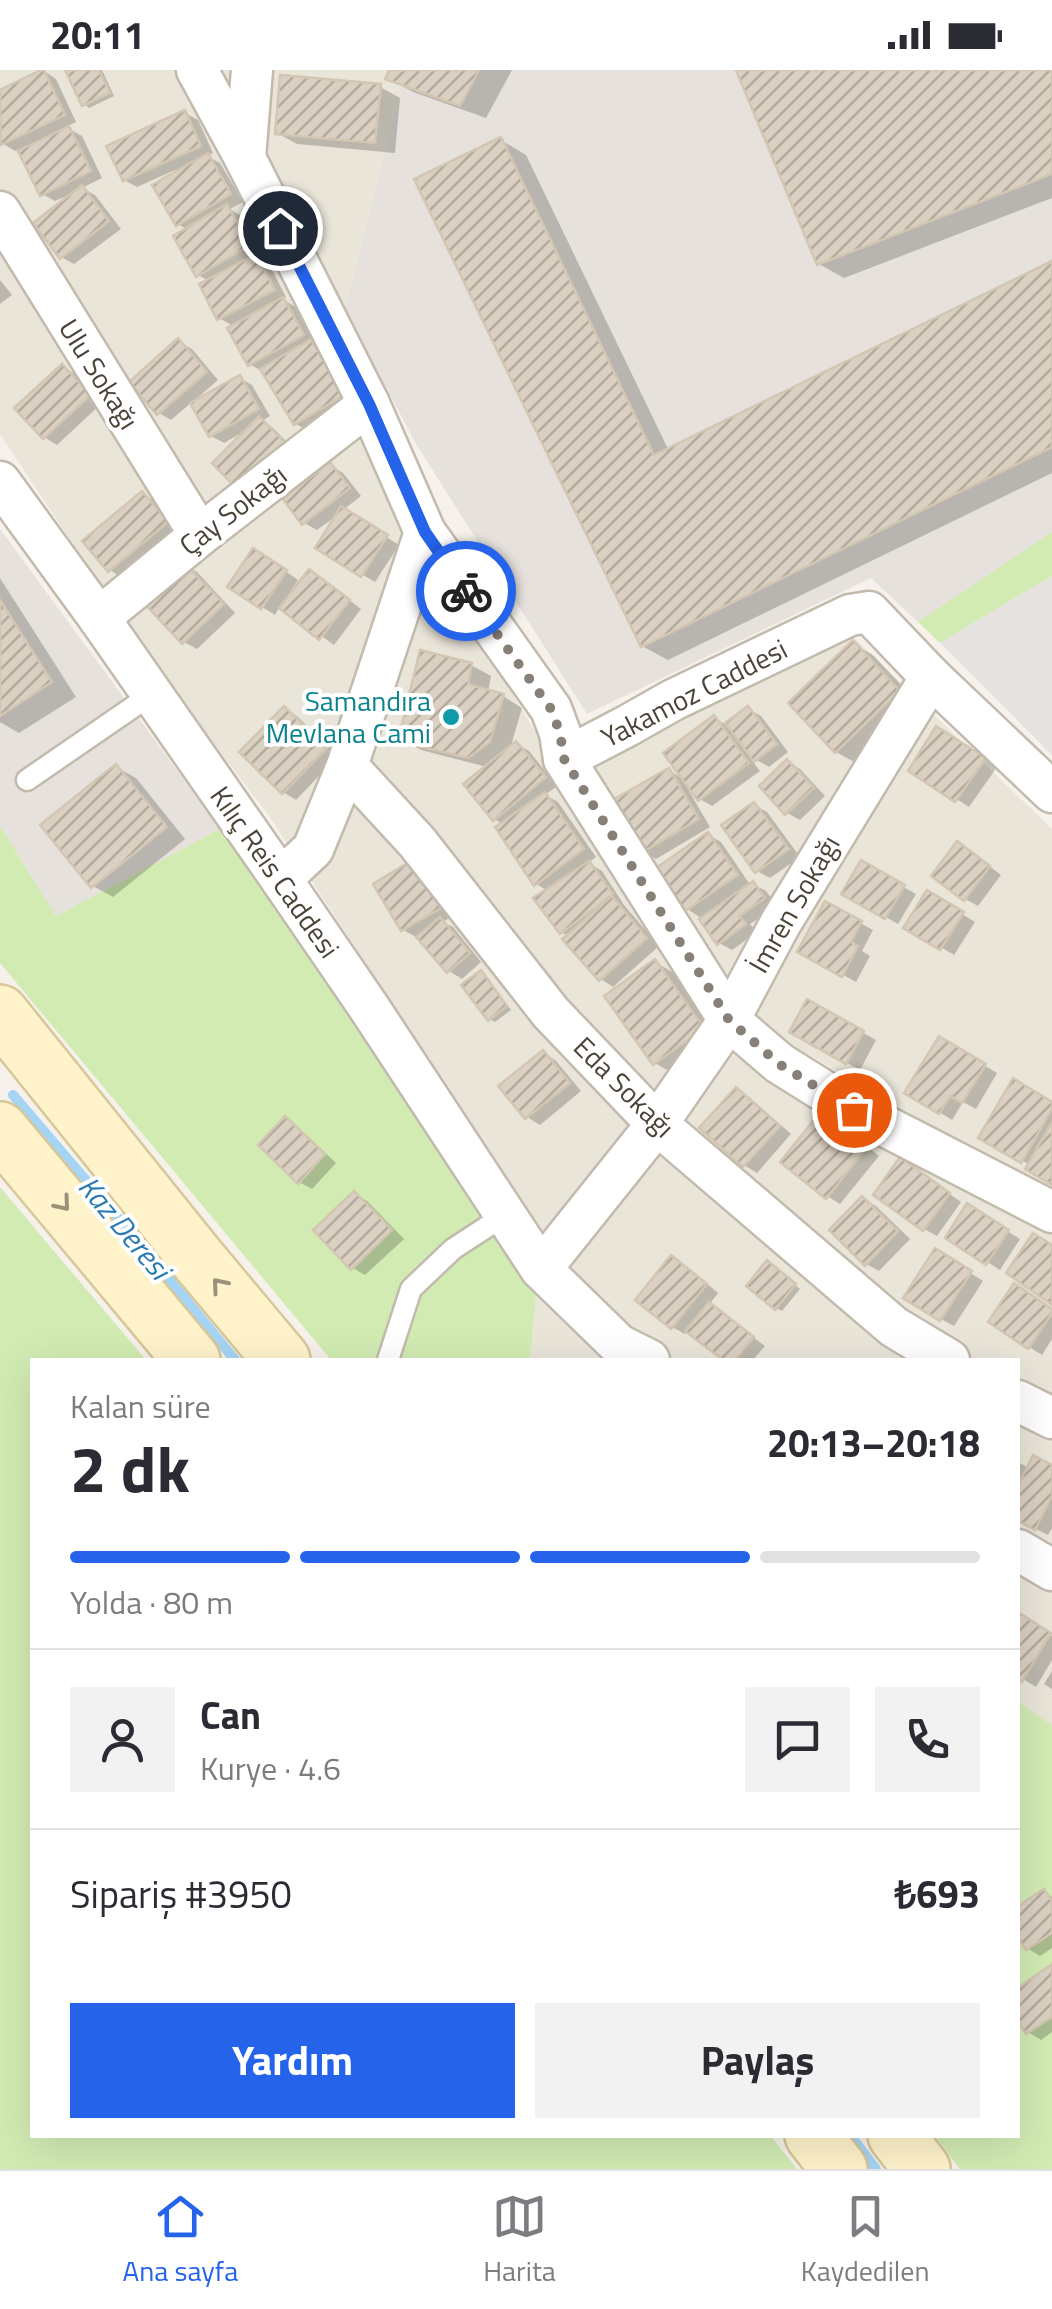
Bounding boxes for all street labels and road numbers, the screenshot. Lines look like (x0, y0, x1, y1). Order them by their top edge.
street label: Ulu Sokağı (49, 310, 150, 437)
street label: Çay Sokağı (170, 454, 296, 566)
street label: Yakamoz Caddesi (593, 627, 794, 758)
street label: Kılıç Reis Caddesi (200, 777, 351, 967)
street label: İmren Sokağı (737, 827, 850, 981)
street label: Eda Sokağı (564, 1026, 685, 1147)

